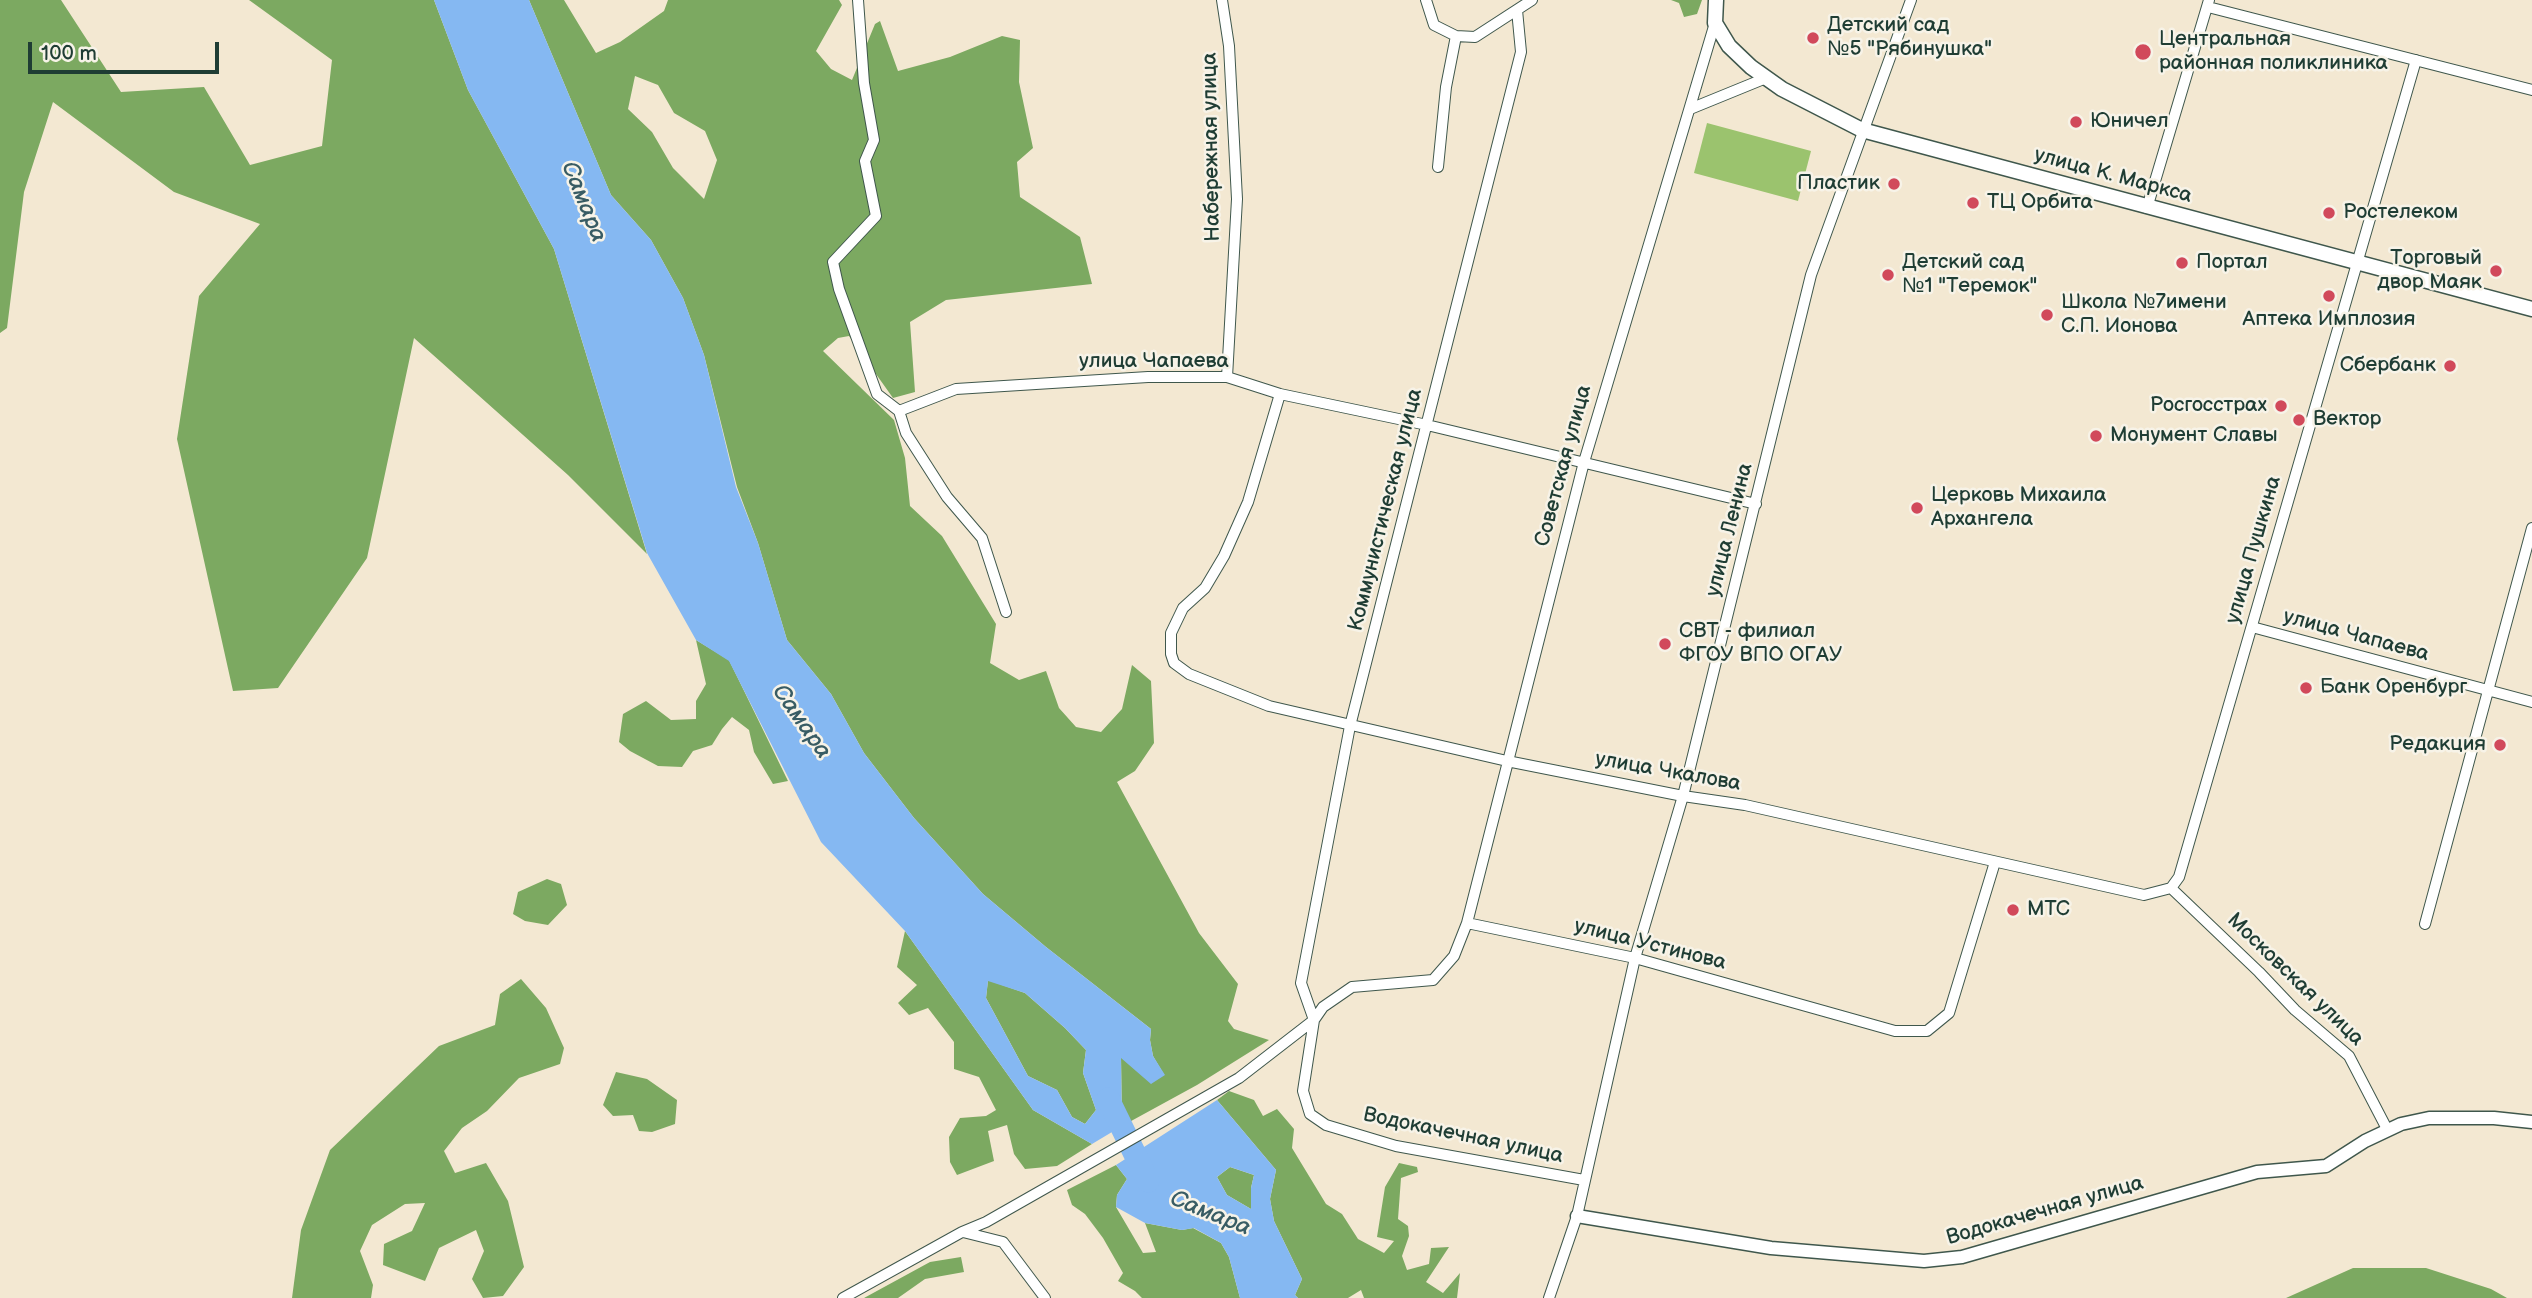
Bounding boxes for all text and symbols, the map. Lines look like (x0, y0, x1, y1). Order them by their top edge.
place label: Детский сад №5 "Рябинушка" (1827, 13, 1992, 63)
place label: Центральная районная поликлиника (2159, 27, 2388, 77)
scale bar (32, 28, 222, 72)
marker: Детский сад №5 "Рябинушка" (1805, 30, 1821, 46)
text: 100 m (41, 41, 97, 66)
marker: Центральная районная поликлиника (2133, 42, 2153, 62)
street label: Набережная улица (1198, 52, 1226, 242)
place label: Юничел (2090, 109, 2169, 135)
marker: Юничел (2068, 114, 2084, 130)
street label: улица К. Маркса (2031, 143, 2195, 209)
water label: Самара (554, 158, 612, 246)
place label: Пластик (1797, 171, 1880, 197)
marker: Пластик (1886, 176, 1902, 192)
place label: ТЦ Орбита (1987, 190, 2093, 216)
marker: ТЦ Орбита (1965, 195, 1981, 211)
place label: Ростелеком (2343, 200, 2458, 226)
marker: Ростелеком (2321, 205, 2337, 221)
place label: Торговый двор Маяк (2377, 246, 2482, 296)
place label: Детский сад №1 "Теремок" (1902, 250, 2037, 300)
place label: Портал (2196, 250, 2268, 276)
marker: Портал (2174, 255, 2190, 271)
marker: Торговый двор Маяк (2488, 263, 2504, 279)
marker: Детский сад №1 "Теремок" (1880, 267, 1896, 283)
marker: Аптека Имплозия (2321, 288, 2337, 304)
place label: Школа №7имени С.П. Ионова (2061, 290, 2227, 340)
marker: Школа №7имени С.П. Ионова (2039, 307, 2055, 323)
place label: Аптека Имплозия (2243, 307, 2415, 333)
street label: улица Чапаева (1079, 349, 1229, 375)
place label: Сбербанк (2340, 353, 2436, 379)
marker: Сбербанк (2442, 358, 2458, 374)
street label: Советская улица (1530, 382, 1598, 550)
street label: Коммунистическая улица (1344, 386, 1428, 634)
place label: Росгосстрах (2150, 393, 2267, 419)
marker: Росгосстрах (2273, 398, 2289, 414)
place label: Вектор (2313, 407, 2381, 433)
marker: Вектор (2291, 412, 2307, 428)
place label: Монумент Славы (2110, 423, 2278, 449)
marker: Монумент Славы (2088, 428, 2104, 444)
street label: улица Ленина (1701, 461, 1759, 599)
street label: улица Пушкина (2221, 473, 2287, 627)
place label: Церковь Михаила Архангела (1931, 483, 2106, 533)
marker: Церковь Михаила Архангела (1909, 500, 1925, 516)
street label: улица Чапаева (2280, 604, 2432, 668)
place label: СВТ - филиал ФГОУ ВПО ОГАУ (1679, 619, 1842, 669)
marker: СВТ - филиал ФГОУ ВПО ОГАУ (1657, 636, 1673, 652)
place label: Банк Оренбург (2320, 675, 2467, 701)
water label: Самара (765, 679, 837, 765)
marker: Банк Оренбург (2298, 680, 2314, 696)
place label: Редакция (2389, 732, 2486, 758)
marker: Редакция (2492, 737, 2508, 753)
street label: улица Чкалова (1593, 747, 1743, 797)
place label: МТС (2027, 897, 2070, 923)
marker: МТС (2005, 902, 2021, 918)
street label: Московская улица (2221, 908, 2369, 1052)
street label: улица Устинова (1571, 914, 1729, 976)
street label: Водокачечная улица (1361, 1102, 1565, 1170)
street label: Водокачечная улица (1944, 1171, 2146, 1251)
water label: Самара (1166, 1185, 1254, 1243)

